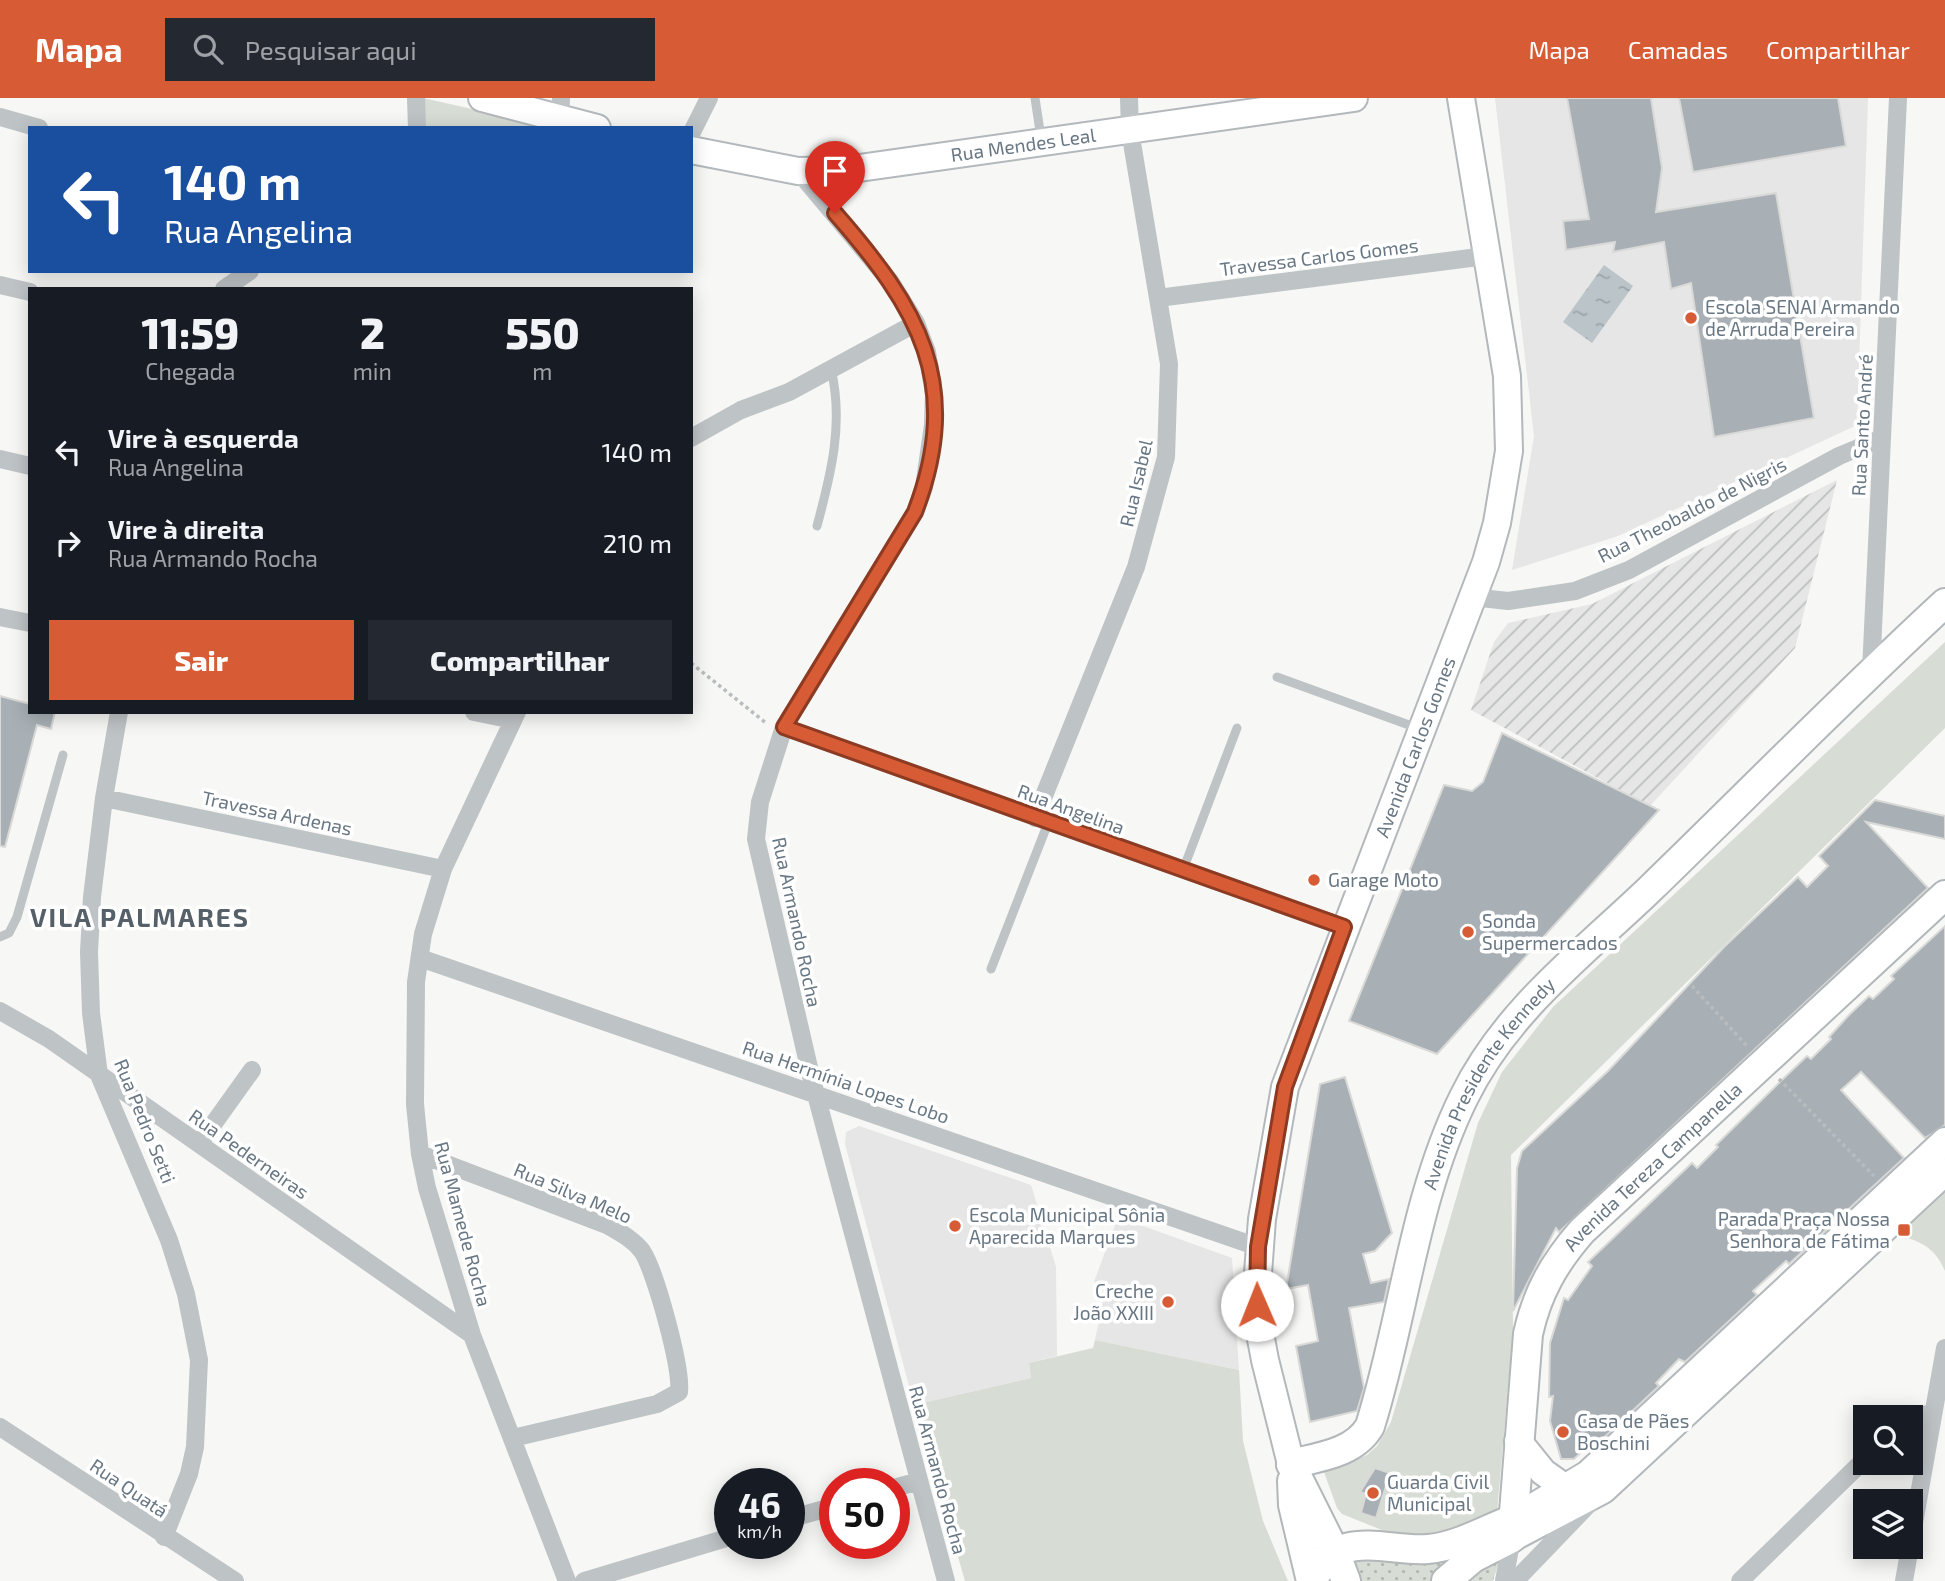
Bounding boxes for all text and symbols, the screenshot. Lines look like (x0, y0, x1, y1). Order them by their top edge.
search box (165, 18, 655, 81)
text: Mapa (35, 29, 123, 69)
icon: search (189, 30, 227, 68)
text: Pesquisar aqui (245, 34, 417, 65)
text: Mapa (1528, 35, 1590, 64)
text: Camadas (1628, 35, 1728, 64)
text: Compartilhar (1766, 35, 1910, 64)
street label: Rua Mendes Leal (949, 123, 1097, 166)
pin (805, 141, 865, 213)
text: 140 m (164, 151, 301, 210)
icon: arrive (816, 152, 854, 190)
icon: left (49, 154, 140, 245)
text: Rua Angelina (164, 211, 353, 249)
street label: Travessa Carlos Gomes (1218, 233, 1420, 280)
place label: Escola SENAI Armando de Arruda Pereira (1705, 295, 1900, 340)
text: 11:59 (141, 307, 239, 357)
text: 2 (360, 307, 385, 357)
text: 550 (505, 307, 580, 357)
marker: Escola SENAI Armando de Arruda Pereira (1683, 310, 1699, 326)
street label: Rua Santo André (1846, 353, 1877, 497)
text: Chegada (145, 357, 235, 385)
text: min (353, 357, 392, 385)
text: m (532, 357, 553, 385)
text: Vire à esquerda (108, 422, 299, 453)
icon: left (49, 433, 87, 471)
text: 140 m (601, 436, 672, 467)
street label: Rua Isabel (1114, 437, 1157, 529)
street label: Rua Theobaldo de Nigris (1594, 452, 1790, 567)
text: Rua Angelina (108, 453, 244, 481)
text: Vire à direita (108, 513, 264, 544)
icon: right (49, 524, 87, 562)
text: 210 m (603, 527, 672, 558)
text: Rua Armando Rocha (108, 544, 318, 572)
button: Sair (49, 620, 354, 700)
button: Compartilhar (368, 620, 672, 700)
street label: Avenida Carlos Gomes (1370, 653, 1460, 840)
street label: Rua Angelina (1015, 779, 1128, 839)
street label: Travessa Ardenas (200, 785, 354, 840)
street label: Rua Armando Rocha (768, 835, 827, 1009)
place label: Garage Moto (1328, 868, 1439, 891)
marker: Garage Moto (1306, 872, 1322, 888)
district label: VILA PALMARES (30, 901, 250, 932)
place label: Sonda Supermercados (1482, 909, 1618, 954)
marker: Sonda Supermercados (1460, 924, 1476, 940)
street label: Avenida Presidente Kennedy (1417, 972, 1559, 1192)
street label: Rua Hermínia Lopes Lobo (740, 1035, 953, 1128)
street label: Rua Pedro Setti (110, 1055, 181, 1186)
street label: Avenida Tereza Campanella (1558, 1077, 1746, 1255)
street label: Rua Pederneiras (185, 1104, 314, 1203)
street label: Rua Mamede Rocha (430, 1139, 497, 1309)
street label: Rua Silva Melo (511, 1157, 636, 1228)
place label: Escola Municipal Sônia Aparecida Marques (969, 1203, 1165, 1248)
place label: Parada Praça Nossa Senhora de Fátima (1718, 1207, 1890, 1252)
marker: Escola Municipal Sônia Aparecida Marques (947, 1218, 963, 1234)
marker: Parada Praça Nossa Senhora de Fátima (1896, 1222, 1912, 1238)
position arrow (1220, 1268, 1294, 1342)
place label: Creche João XXIII (1073, 1279, 1154, 1324)
marker: Creche João XXIII (1160, 1294, 1176, 1310)
street label: Rua Armando Rocha (905, 1383, 972, 1557)
map controls (1853, 1405, 1923, 1559)
button: search (1853, 1405, 1923, 1475)
place label: Casa de Pães Boschini (1577, 1409, 1689, 1454)
marker: Casa de Pães Boschini (1555, 1424, 1571, 1440)
street label: Rua Quatá (86, 1453, 173, 1522)
speed limit sign: 50 (819, 1468, 910, 1559)
place label: Guarda Civil Municipal (1387, 1470, 1490, 1515)
text: 46 (738, 1483, 781, 1525)
marker: Guarda Civil Municipal (1365, 1485, 1381, 1501)
button: layers (1853, 1489, 1923, 1559)
text: km/h (737, 1520, 782, 1542)

